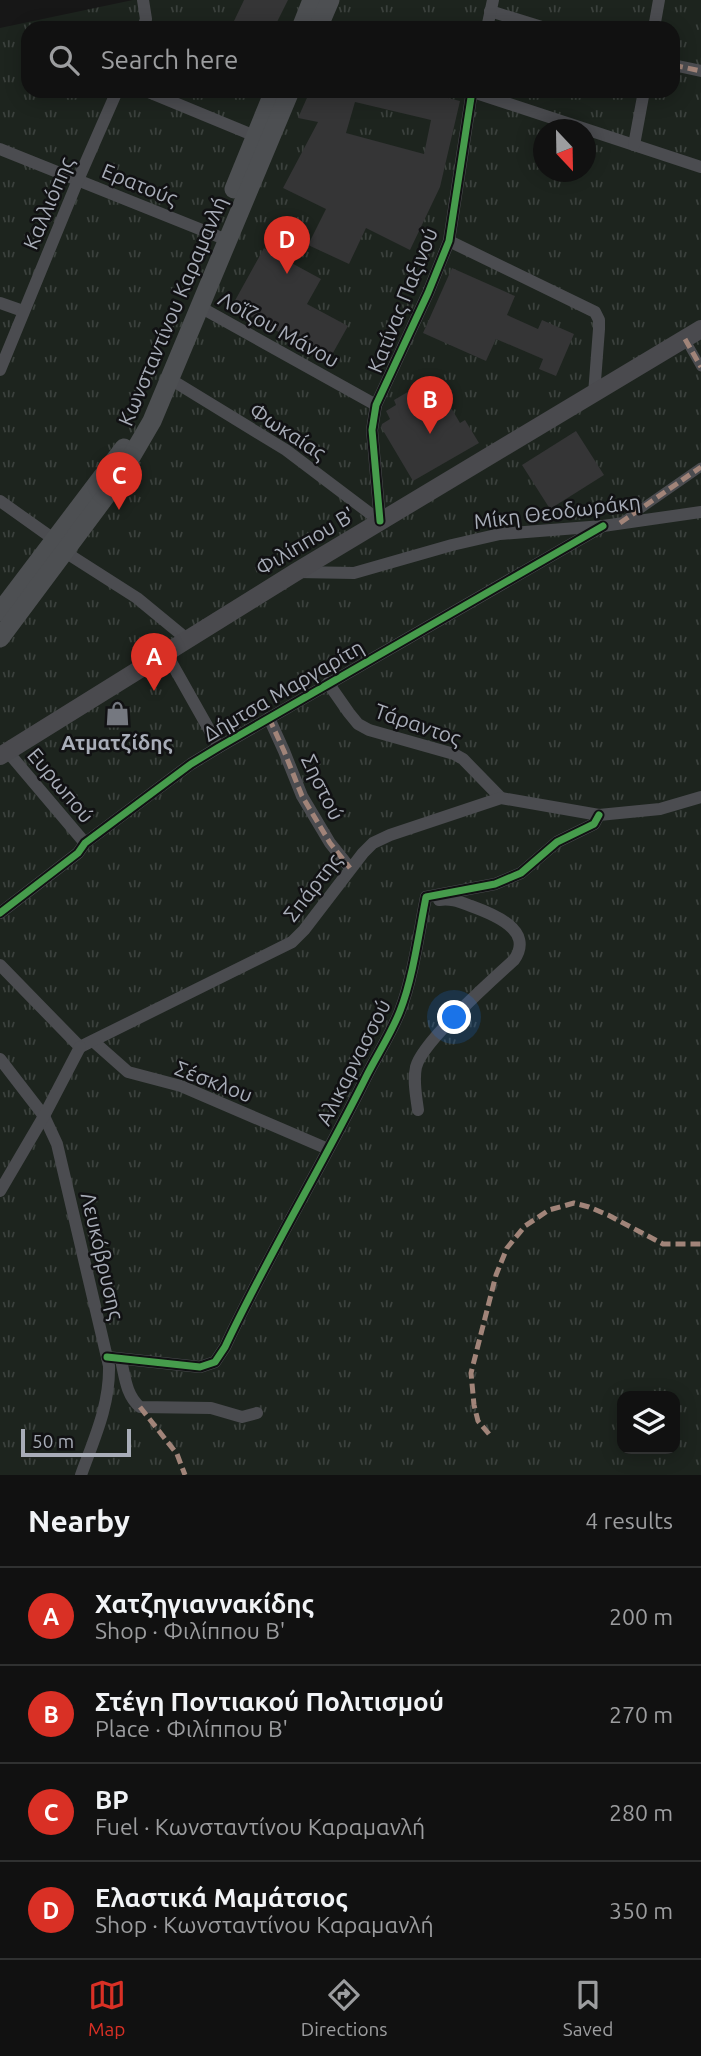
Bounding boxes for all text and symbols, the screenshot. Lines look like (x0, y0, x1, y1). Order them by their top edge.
search box (21, 21, 680, 98)
icon: search (45, 41, 83, 79)
text: Search here (101, 45, 238, 74)
north arrow (533, 119, 596, 182)
street label: Καλλιόπης (18, 153, 78, 253)
street label: Ερατούς (99, 158, 182, 210)
street label: Κωνσταντίνου Καραμανλή (113, 193, 231, 429)
pin: D (264, 216, 310, 274)
street label: Κατίνας Παξινού (362, 224, 443, 376)
street label: Λοΐζου Μάνου (214, 286, 344, 372)
pin: B (407, 376, 453, 434)
street label: Φωκαίας (245, 397, 331, 465)
pin: C (96, 452, 142, 510)
street label: Μίκη Θεοδωράκη (472, 489, 642, 533)
street label: Φιλίππου Β' (251, 502, 359, 580)
pin: A (131, 633, 177, 691)
street label: Δήμτσα Μαργαρίτη (198, 634, 368, 746)
street label: Τάραντος (372, 698, 465, 750)
shop icon: Ατματζίδης (103, 699, 131, 727)
place label: Ατματζίδης (61, 730, 173, 754)
street label: Ευρωπού (23, 743, 99, 827)
street label: Σηστού (297, 750, 349, 824)
street label: Σπάρτης (278, 848, 346, 926)
street label: Αλικαρνασσού (311, 995, 395, 1129)
your location (437, 1000, 471, 1034)
street label: Σέσκλου (172, 1055, 256, 1107)
street label: Λευκόβρυσης (77, 1190, 129, 1322)
map controls (617, 1391, 680, 1454)
button: layers (617, 1391, 680, 1454)
scale bar (21, 1426, 131, 1458)
text: 50 m (32, 1430, 74, 1452)
text: Nearby (28, 1504, 130, 1538)
text: 4 results (585, 1508, 673, 1533)
text: Χατζηγιαννακίδης (95, 1589, 314, 1618)
text: A (43, 1604, 59, 1629)
text: 200 m (609, 1604, 673, 1629)
text: Shop · Φιλίππου Β' (95, 1618, 285, 1643)
text: Στέγη Ποντιακού Πολιτισμού (95, 1687, 444, 1716)
text: B (43, 1702, 59, 1727)
text: 270 m (609, 1702, 673, 1727)
text: Place · Φιλίππου Β' (95, 1716, 288, 1741)
text: BP (95, 1785, 129, 1814)
text: C (44, 1800, 58, 1825)
text: 280 m (609, 1800, 673, 1825)
text: Fuel · Κωνσταντίνου Καραμανλή (95, 1814, 425, 1839)
text: Ελαστικά Μαμάτσιος (95, 1883, 348, 1912)
text: D (43, 1898, 59, 1923)
text: 350 m (609, 1898, 673, 1923)
text: Shop · Κωνσταντίνου Καραμανλή (95, 1912, 434, 1937)
tab: Map (88, 1976, 126, 2040)
tab: Directions (301, 1976, 388, 2040)
tab: Saved (563, 1976, 613, 2040)

